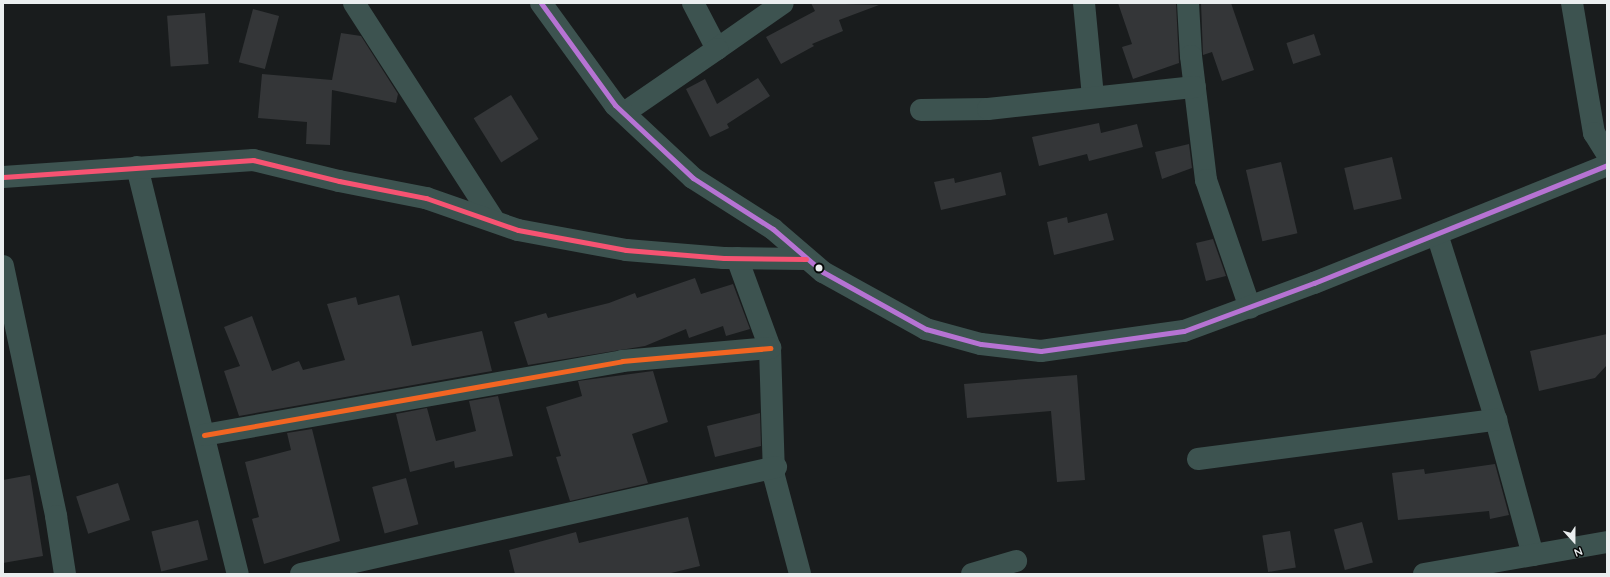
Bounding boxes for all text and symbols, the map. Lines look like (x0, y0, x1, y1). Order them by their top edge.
unlabelled marker (814, 263, 824, 273)
north arrow (1554, 521, 1594, 561)
text: N (1572, 544, 1585, 560)

